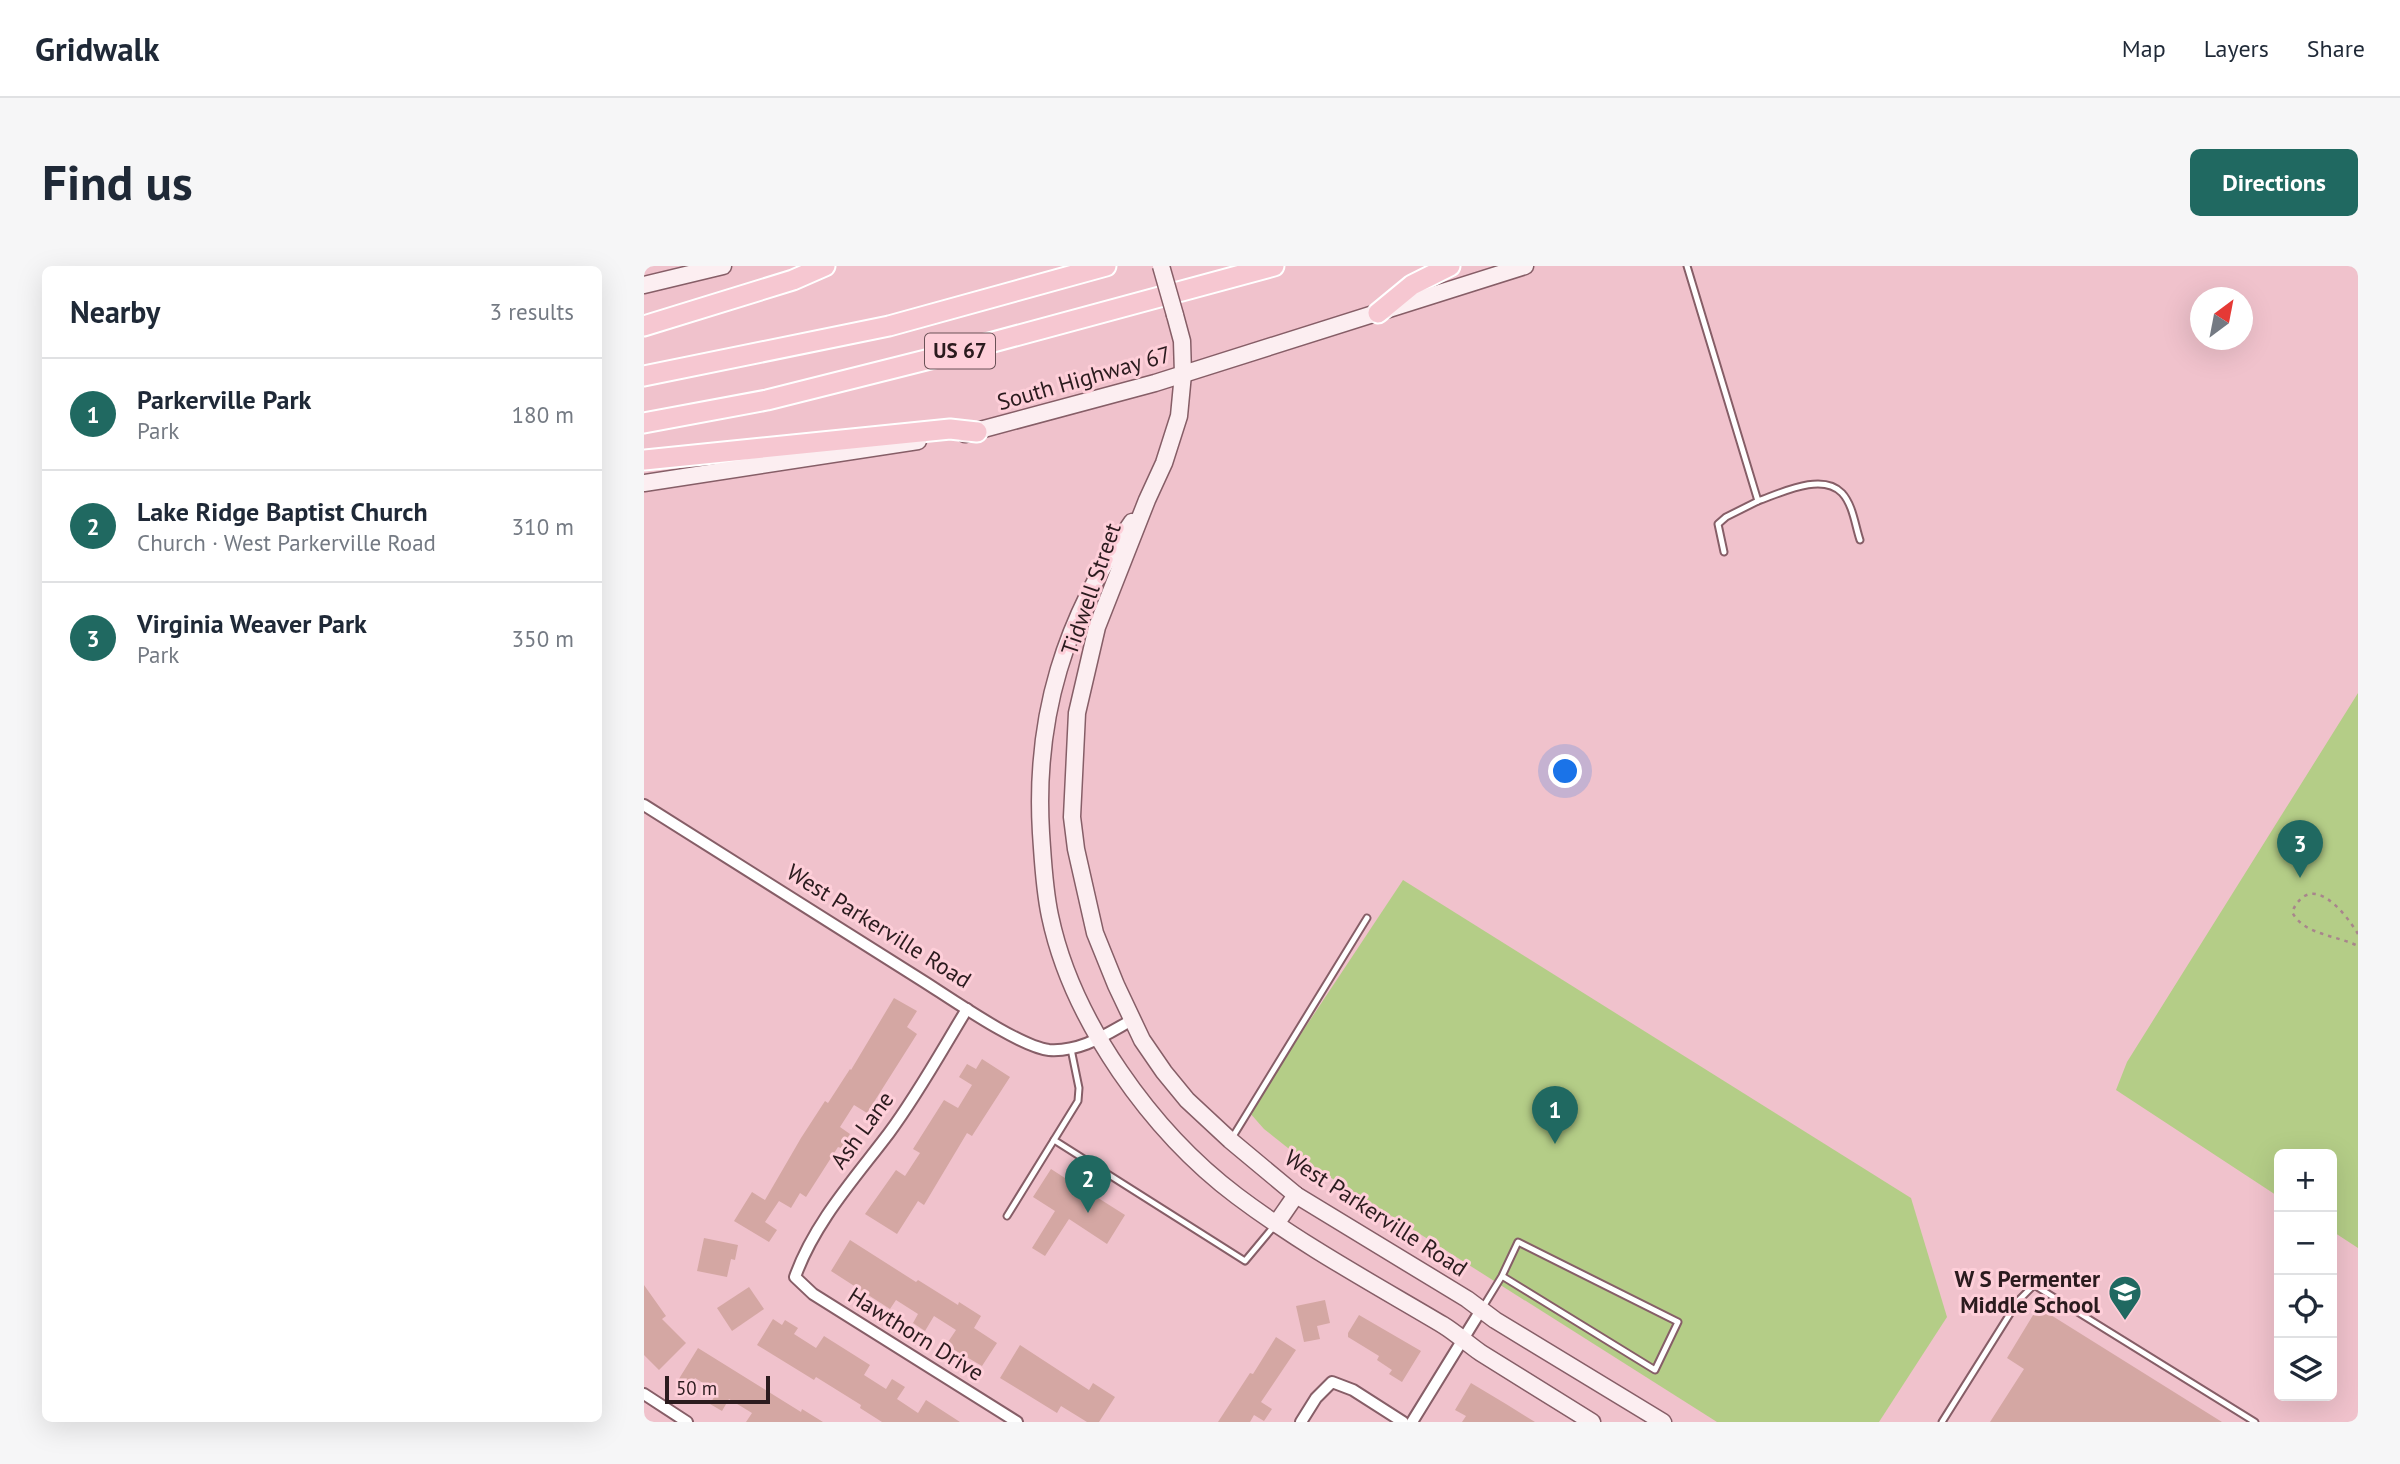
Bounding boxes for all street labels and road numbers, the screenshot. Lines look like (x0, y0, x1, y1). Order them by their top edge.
road number: US 67 (925, 334, 995, 368)
street label: South Highway 67 (994, 339, 1174, 416)
street label: Tidwell Street (1054, 519, 1127, 659)
street label: West Parkerville Road (782, 857, 977, 994)
street label: Ash Lane (824, 1085, 899, 1174)
street label: West Parkerville Road (1279, 1143, 1473, 1283)
street label: Hawthorn Drive (843, 1280, 989, 1387)

